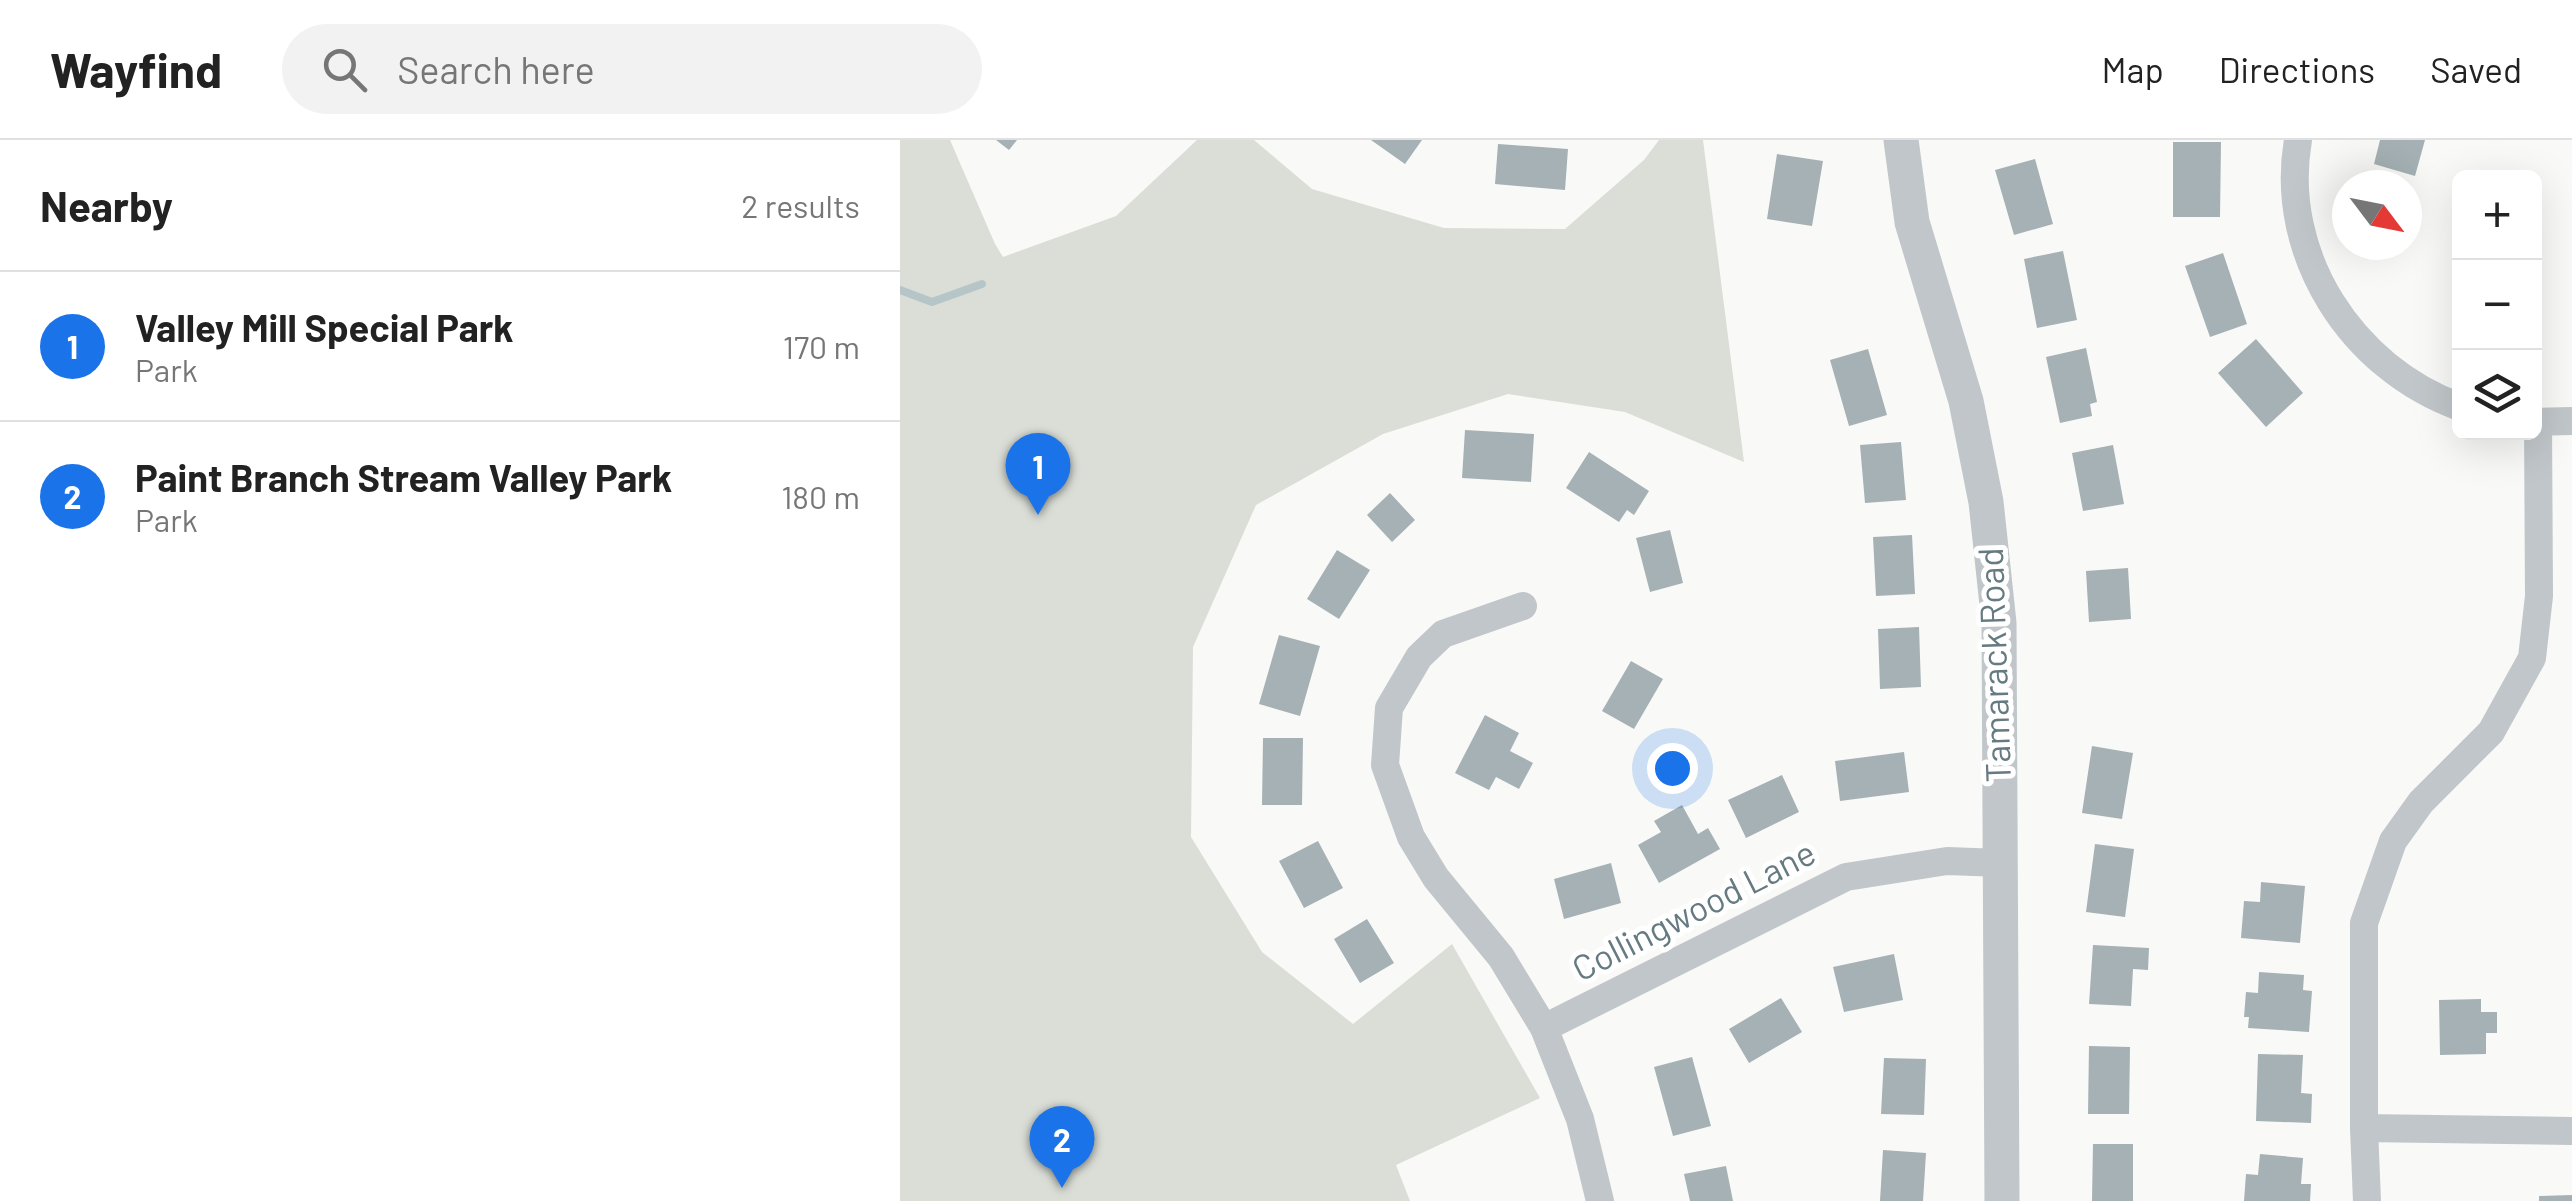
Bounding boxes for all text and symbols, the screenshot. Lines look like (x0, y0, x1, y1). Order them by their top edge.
search box (282, 24, 982, 114)
text: Wayfind (50, 40, 222, 98)
icon: search (317, 42, 372, 97)
text: Search here (397, 46, 595, 92)
text: Map (2102, 48, 2164, 90)
text: Directions (2219, 48, 2375, 90)
text: Saved (2430, 48, 2522, 90)
north arrow (2332, 170, 2422, 260)
map controls (2452, 170, 2542, 440)
button: + (2452, 170, 2542, 260)
text: Nearby (40, 180, 173, 230)
text: 2 results (741, 186, 860, 224)
button: − (2452, 260, 2542, 350)
text: Valley Mill Special Park (135, 304, 514, 350)
text: 1 (67, 327, 78, 365)
text: 170 m (783, 327, 860, 365)
text: Park (135, 350, 198, 388)
button: layers (2452, 350, 2542, 440)
pin: 1 (1006, 432, 1070, 515)
text: Paint Branch Stream Valley Park (135, 454, 672, 500)
text: 2 (64, 477, 81, 515)
text: 180 m (781, 477, 860, 515)
text: Park (135, 500, 198, 538)
street label: Tamarack Road (1968, 547, 2018, 783)
your location (1647, 743, 1698, 794)
street label: Collingwood Lane (1565, 830, 1822, 989)
pin: 2 (1030, 1106, 1094, 1188)

